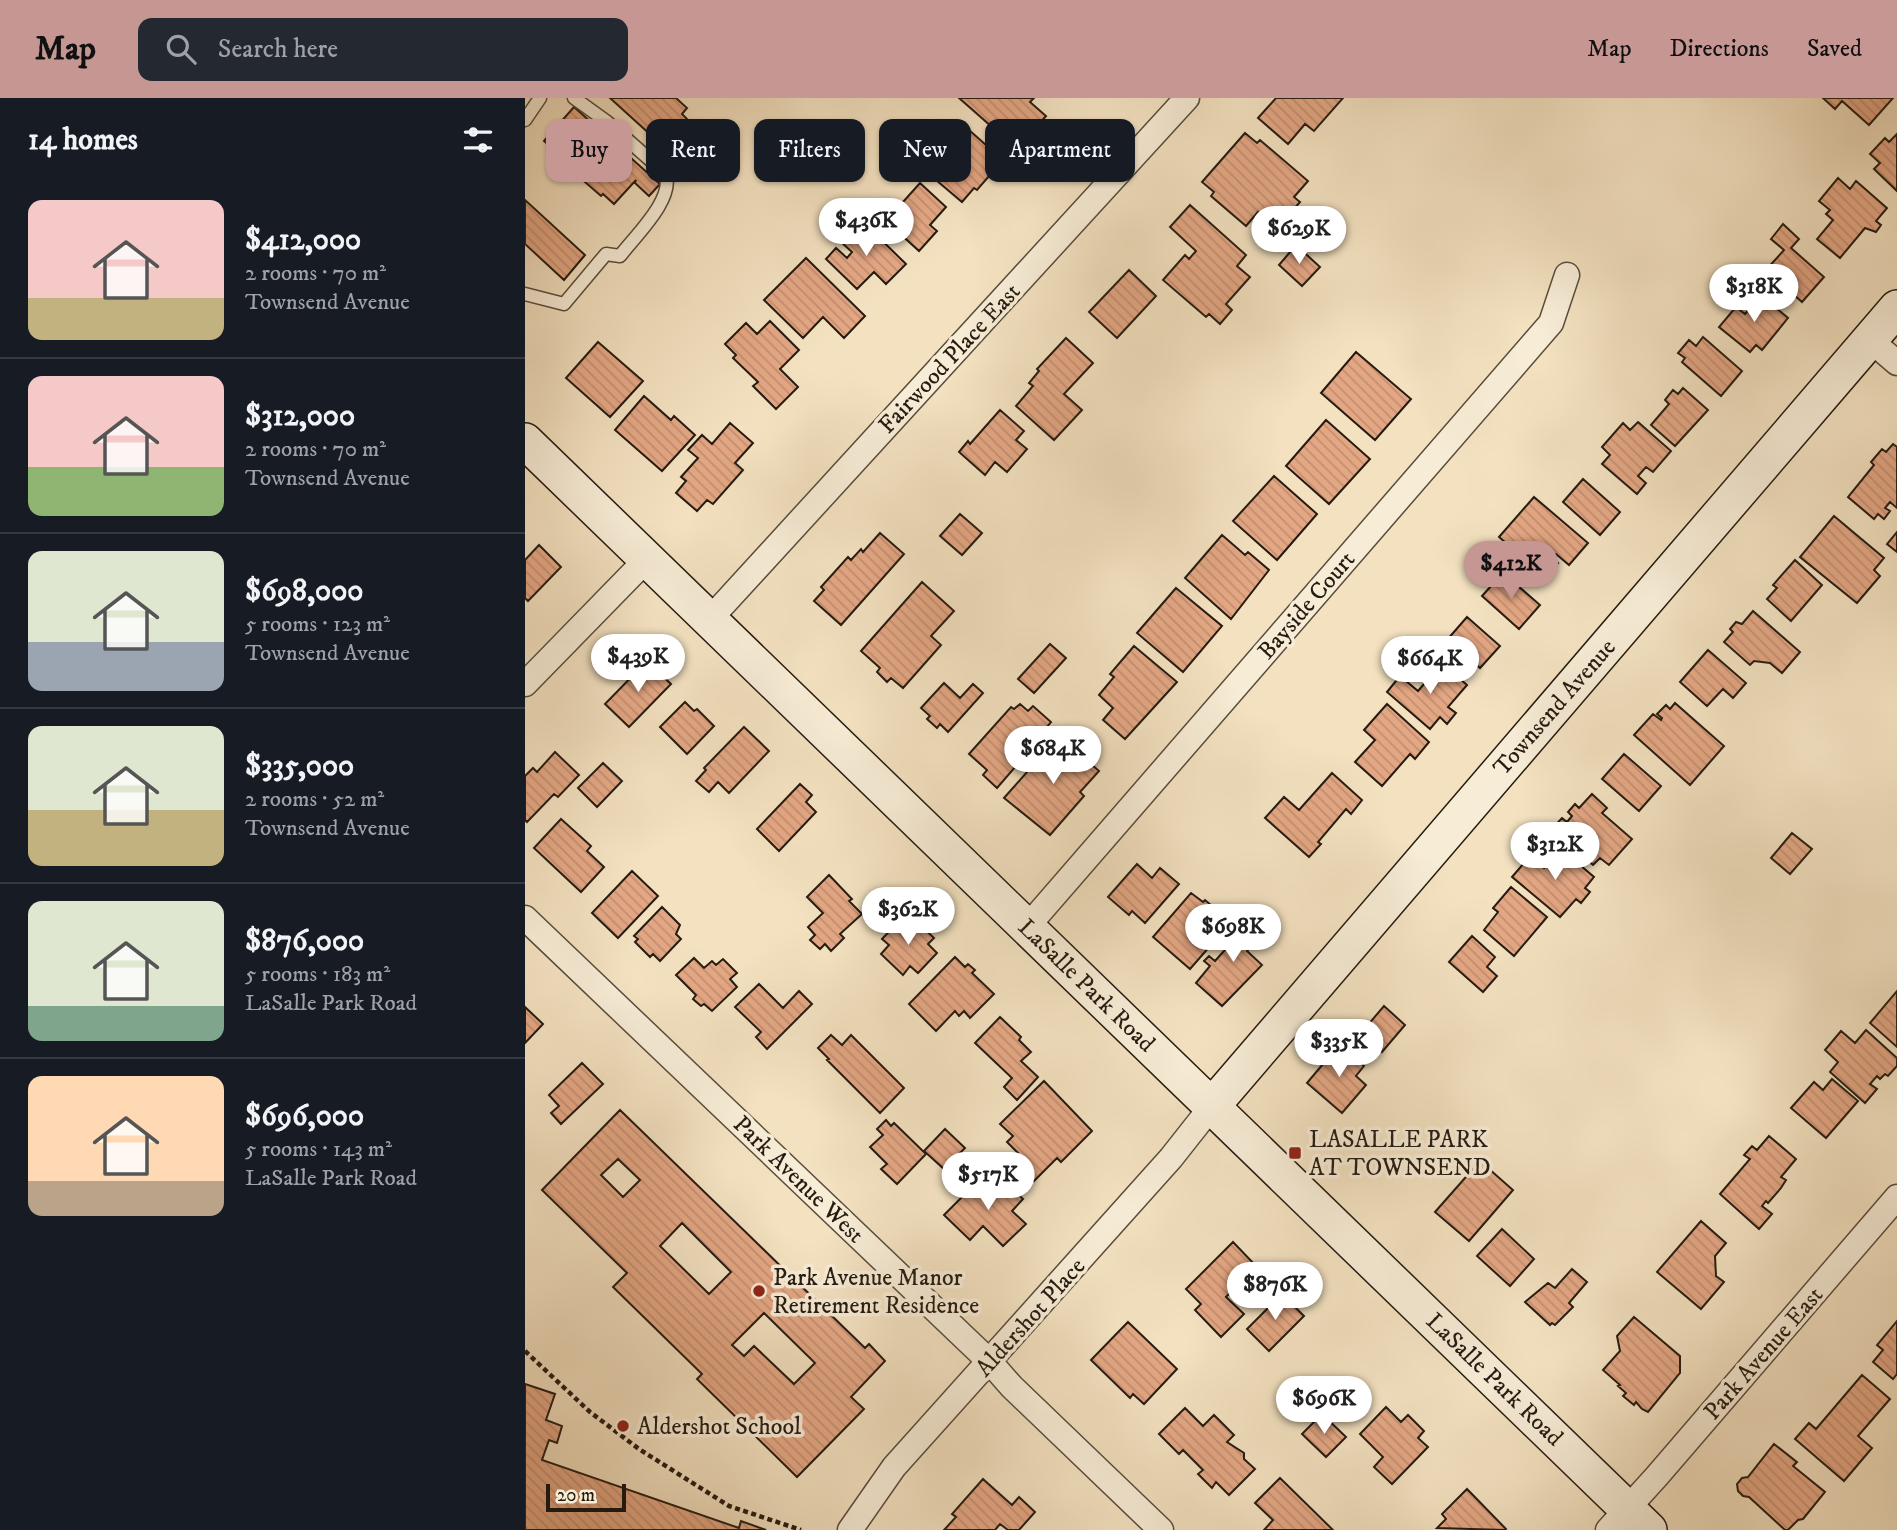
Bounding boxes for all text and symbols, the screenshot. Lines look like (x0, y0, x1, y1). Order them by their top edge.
search box (138, 18, 628, 81)
text: Map (35, 29, 96, 70)
icon: search (162, 30, 200, 68)
text: Search here (218, 33, 338, 66)
text: Map (1587, 34, 1632, 64)
text: Directions (1670, 34, 1769, 64)
text: Saved (1807, 34, 1862, 64)
chip: Buy (546, 119, 632, 182)
chip: Rent (646, 119, 740, 182)
chip: Filters (754, 119, 865, 182)
chip: New (879, 119, 971, 182)
chip: Apartment (985, 119, 1135, 182)
icon: filters (459, 121, 497, 159)
text: 14 homes (28, 122, 138, 159)
pin: $436K (817, 198, 915, 258)
text: $436K (835, 206, 897, 235)
pin: $629K (1250, 206, 1348, 266)
text: $629K (1267, 214, 1331, 243)
text: $412,000 (245, 222, 361, 259)
icon: home (84, 228, 168, 312)
text: 2 rooms · 70 m² (245, 259, 386, 288)
pin: $318K (1705, 264, 1803, 324)
text: $318K (1725, 272, 1783, 301)
street label: Fairwood Place East (872, 277, 1027, 440)
text: Townsend Avenue (245, 288, 410, 317)
text: $312,000 (245, 398, 355, 435)
icon: home (84, 404, 168, 488)
text: 2 rooms · 70 m² (245, 435, 386, 464)
text: Townsend Avenue (245, 464, 410, 493)
pin: $412K (1462, 542, 1560, 601)
street label: Bayside Court (1252, 545, 1362, 666)
text: $412K (1480, 549, 1542, 578)
text: $698,000 (245, 573, 363, 610)
icon: home (84, 579, 168, 663)
text: 5 rooms · 123 m² (245, 610, 390, 639)
street label: Townsend Avenue (1487, 633, 1622, 782)
pin: $439K (589, 634, 687, 694)
pin: $664K (1381, 636, 1479, 696)
text: Townsend Avenue (245, 639, 410, 668)
text: $439K (607, 642, 669, 671)
text: $664K (1397, 644, 1463, 673)
pin: $684K (1004, 726, 1102, 786)
text: $684K (1020, 734, 1086, 763)
text: $335,000 (245, 748, 354, 785)
icon: home (84, 754, 168, 838)
text: 2 rooms · 52 m² (245, 785, 384, 814)
text: Townsend Avenue (245, 814, 410, 843)
pin: $312K (1506, 822, 1604, 882)
text: $312K (1526, 830, 1584, 859)
pin: $362K (859, 888, 957, 947)
text: $362K (878, 895, 938, 924)
pin: $698K (1184, 904, 1282, 964)
text: $698K (1201, 912, 1265, 941)
street label: LaSalle Park Road (1011, 913, 1161, 1059)
text: $876,000 (245, 923, 364, 960)
icon: home (84, 929, 168, 1013)
text: 5 rooms · 183 m² (245, 960, 390, 989)
text: LaSalle Park Road (245, 989, 417, 1018)
pin: $335K (1290, 1020, 1388, 1079)
text: $335K (1310, 1027, 1368, 1056)
text: $696,000 (245, 1098, 364, 1135)
icon: home (84, 1104, 168, 1188)
street label: Park Avenue West (726, 1110, 870, 1250)
place label: LASALLE PARK AT TOWNSEND (1309, 1125, 1491, 1183)
text: 5 rooms · 143 m² (245, 1135, 392, 1164)
marker: LASALLE PARK AT TOWNSEND (1287, 1145, 1303, 1161)
pin: $517K (939, 1152, 1037, 1212)
text: $517K (958, 1160, 1018, 1189)
text: LaSalle Park Road (245, 1164, 417, 1193)
street label: Aldershot Place (969, 1252, 1092, 1383)
pin: $876K (1226, 1262, 1324, 1322)
place label: Park Avenue Manor Retirement Residence (773, 1263, 979, 1321)
text: $876K (1243, 1270, 1307, 1299)
street label: Park Avenue East (1698, 1280, 1830, 1427)
marker: Park Avenue Manor Retirement Residence (751, 1283, 767, 1299)
street label: LaSalle Park Road (1419, 1307, 1569, 1453)
pin: $696K (1275, 1376, 1373, 1436)
text: $696K (1292, 1384, 1356, 1413)
place label: Aldershot School (637, 1412, 802, 1442)
marker: Aldershot School (615, 1418, 631, 1434)
scale bar (546, 1481, 627, 1513)
text: 20 m (557, 1484, 595, 1507)

